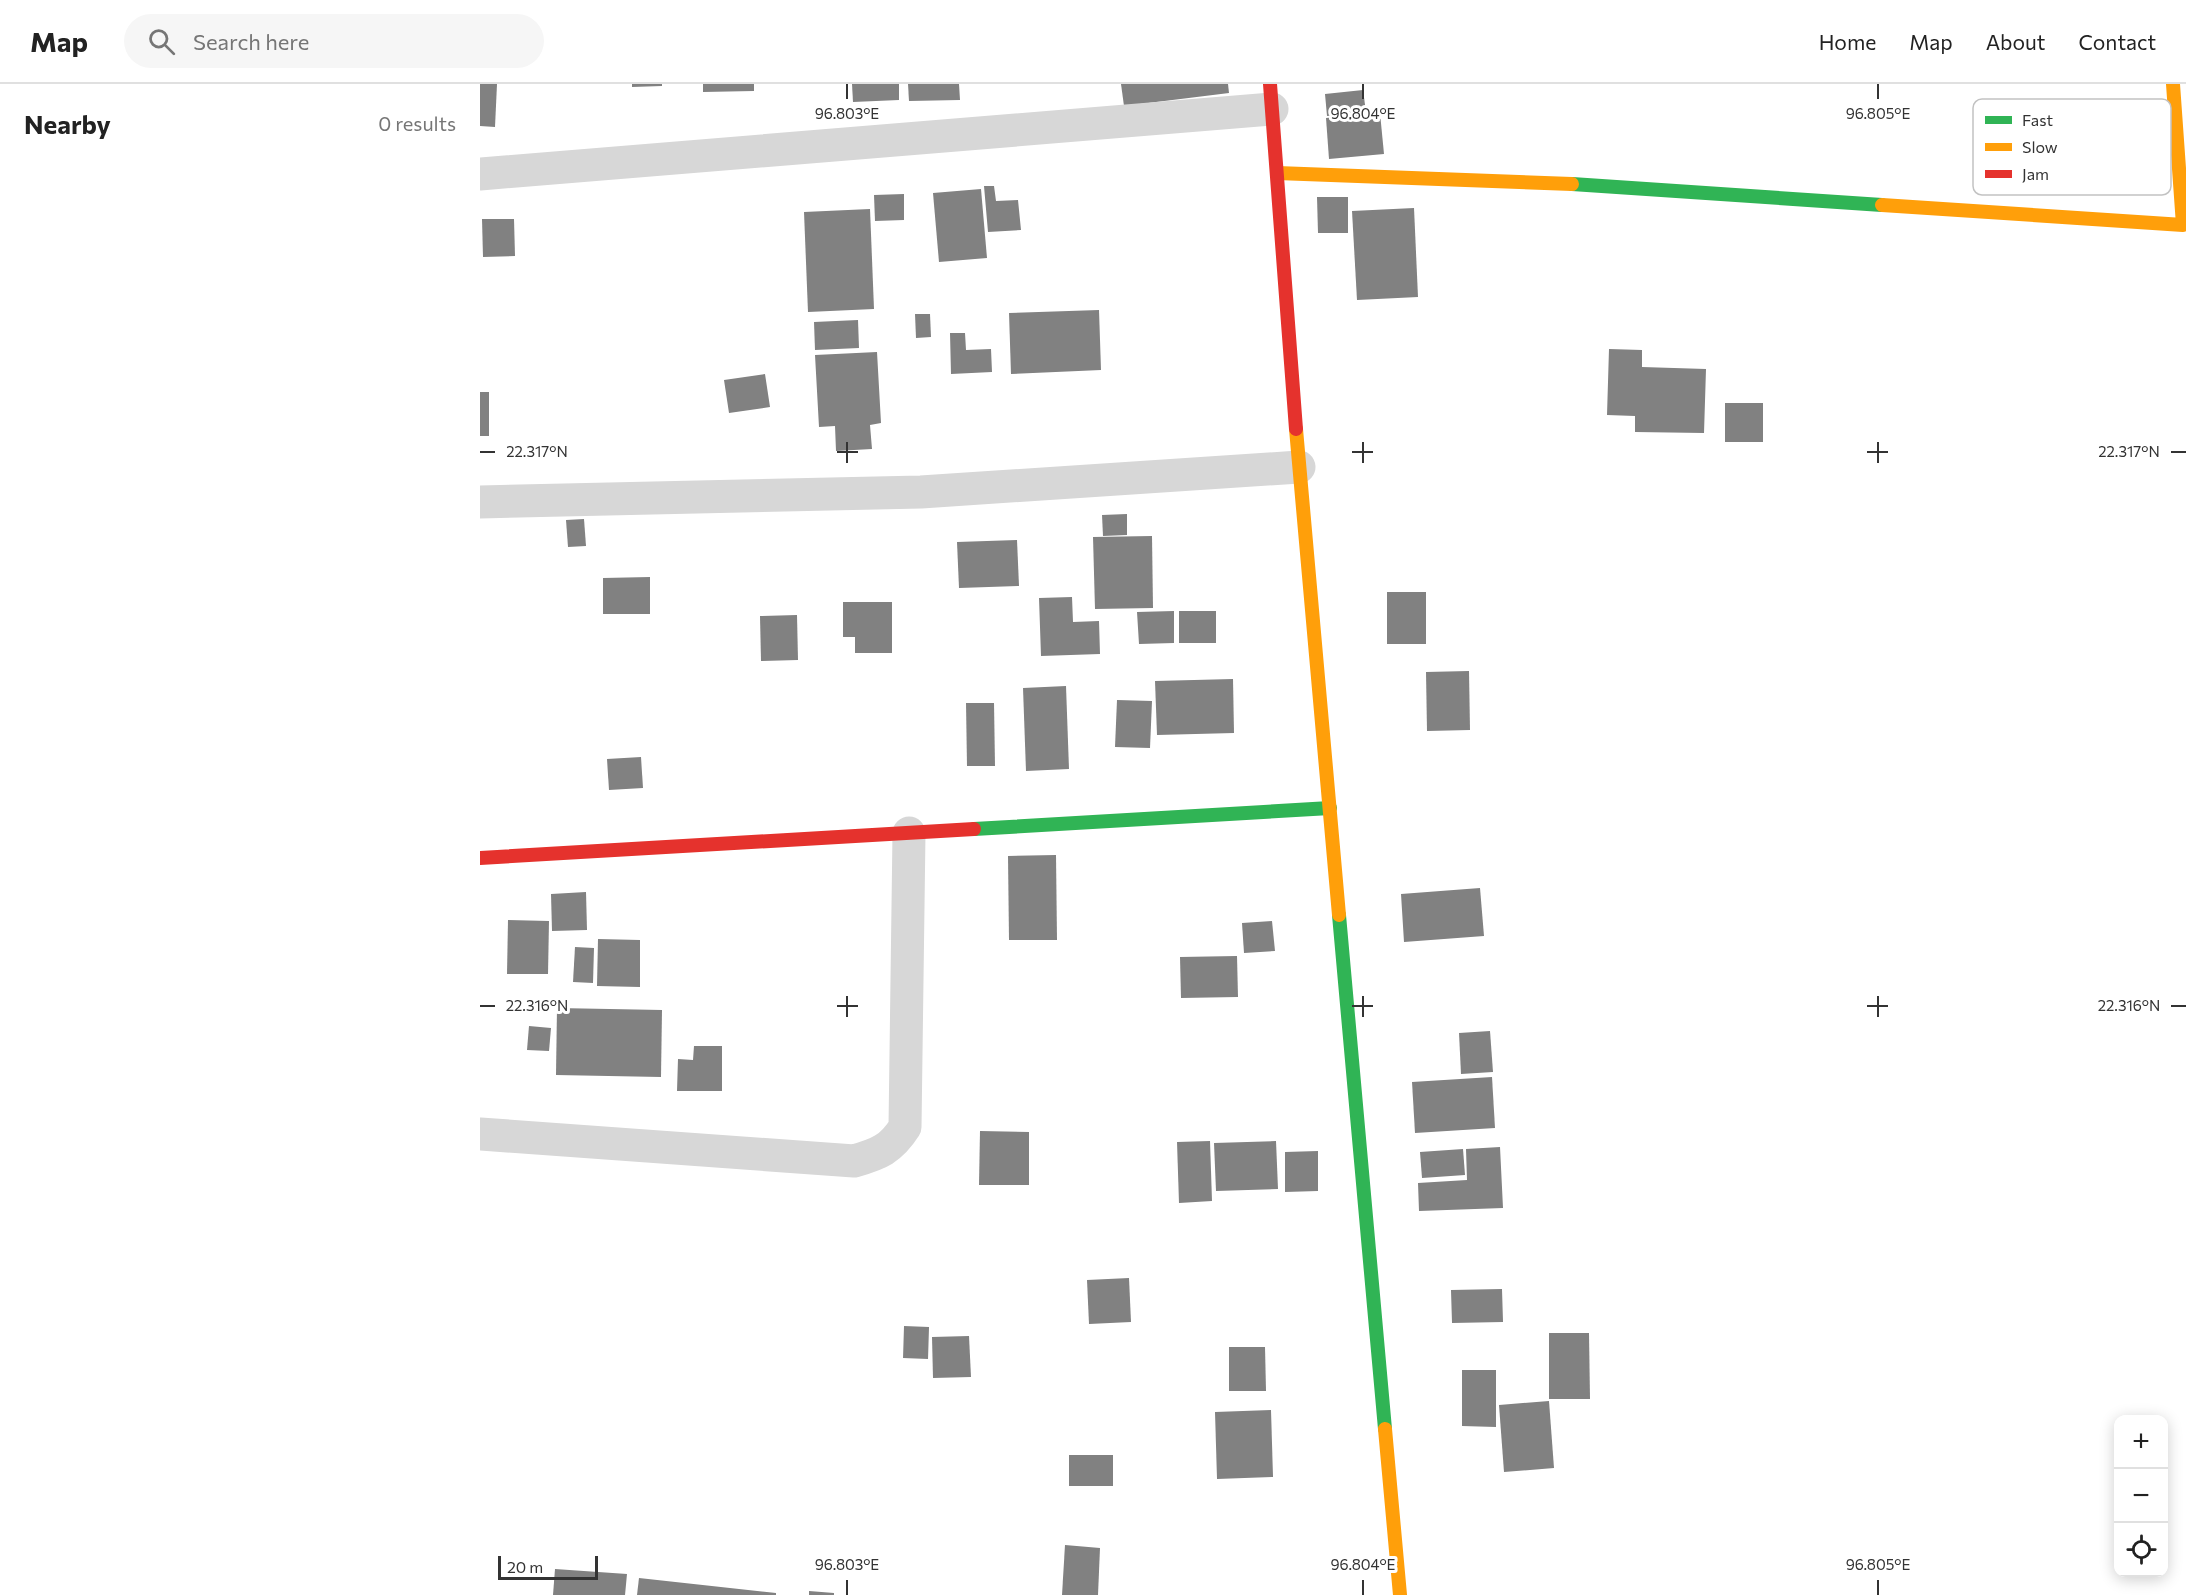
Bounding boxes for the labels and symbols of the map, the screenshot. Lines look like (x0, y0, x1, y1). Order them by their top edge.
legend (1973, 99, 2171, 195)
text: 96.803°E (815, 104, 879, 122)
text: 96.804°E (1330, 104, 1396, 122)
text: 96.805°E (1846, 104, 1910, 122)
text: Fast (2022, 110, 2053, 129)
text: Slow (2022, 137, 2058, 156)
text: Jam (2022, 164, 2049, 183)
text: 22.317°N (506, 442, 568, 460)
text: 22.317°N (2098, 442, 2160, 460)
text: 22.316°N (506, 996, 568, 1014)
text: 22.316°N (2098, 996, 2160, 1014)
scale bar (498, 1553, 598, 1580)
text: 96.803°E (815, 1555, 879, 1573)
text: 96.804°E (1330, 1555, 1396, 1573)
text: 96.805°E (1846, 1555, 1910, 1573)

